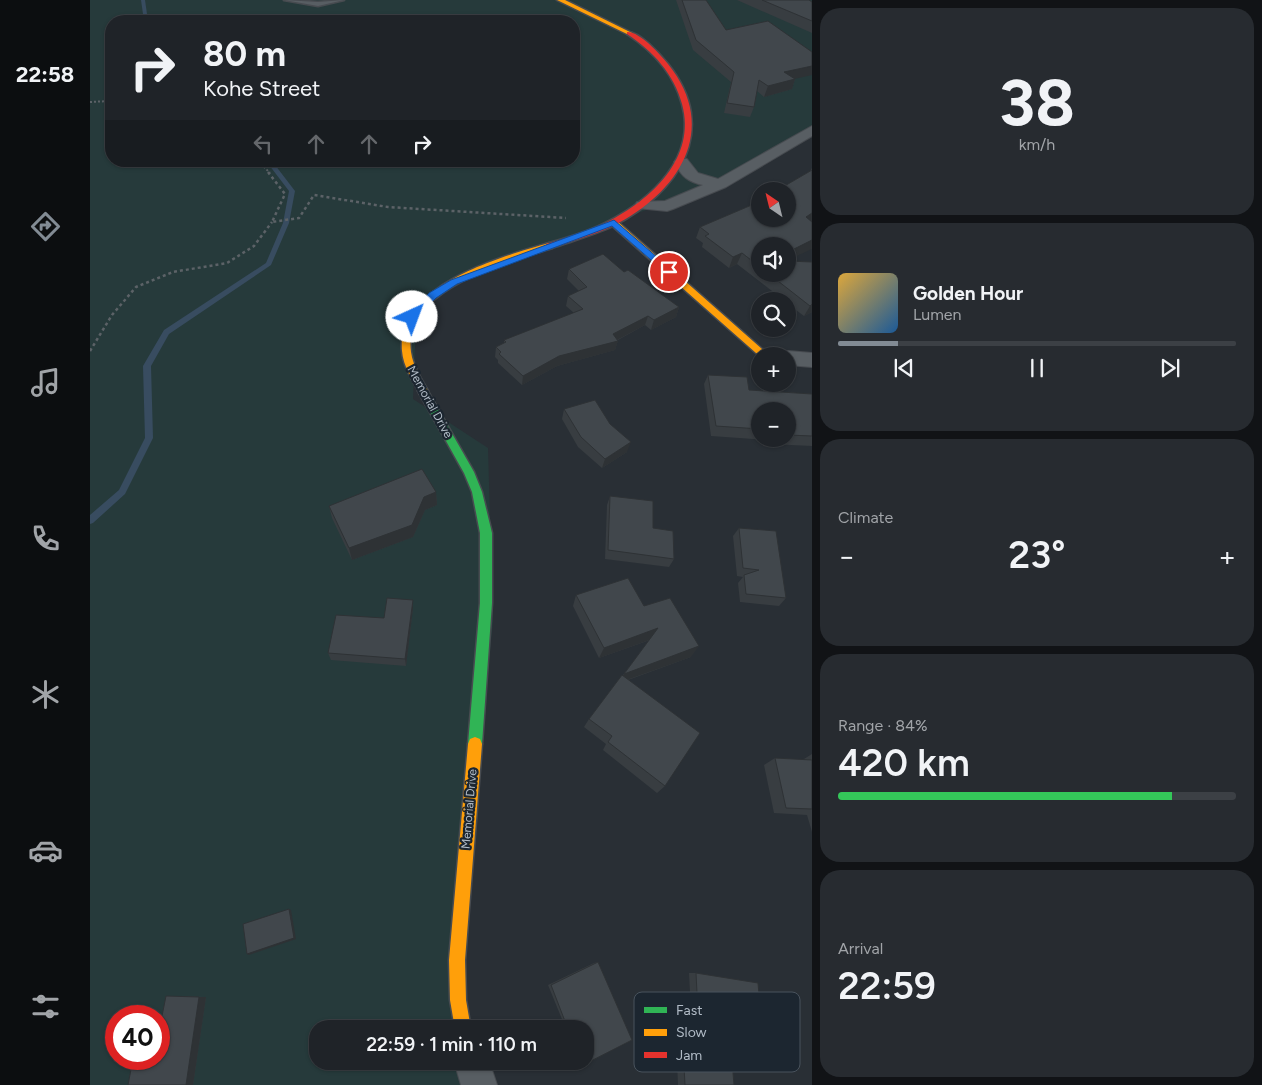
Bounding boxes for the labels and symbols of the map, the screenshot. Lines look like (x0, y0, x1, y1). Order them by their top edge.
north arrow (751, 182, 796, 228)
pin (648, 251, 690, 293)
position arrow (385, 290, 437, 342)
street label: Memorial Drive (404, 364, 456, 441)
street label: Memorial Drive (459, 768, 480, 850)
legend (634, 992, 800, 1072)
text: Fast (676, 1002, 702, 1019)
speed limit sign: 40 (105, 1005, 170, 1070)
text: Slow (676, 1024, 707, 1041)
text: Jam (676, 1047, 702, 1064)

